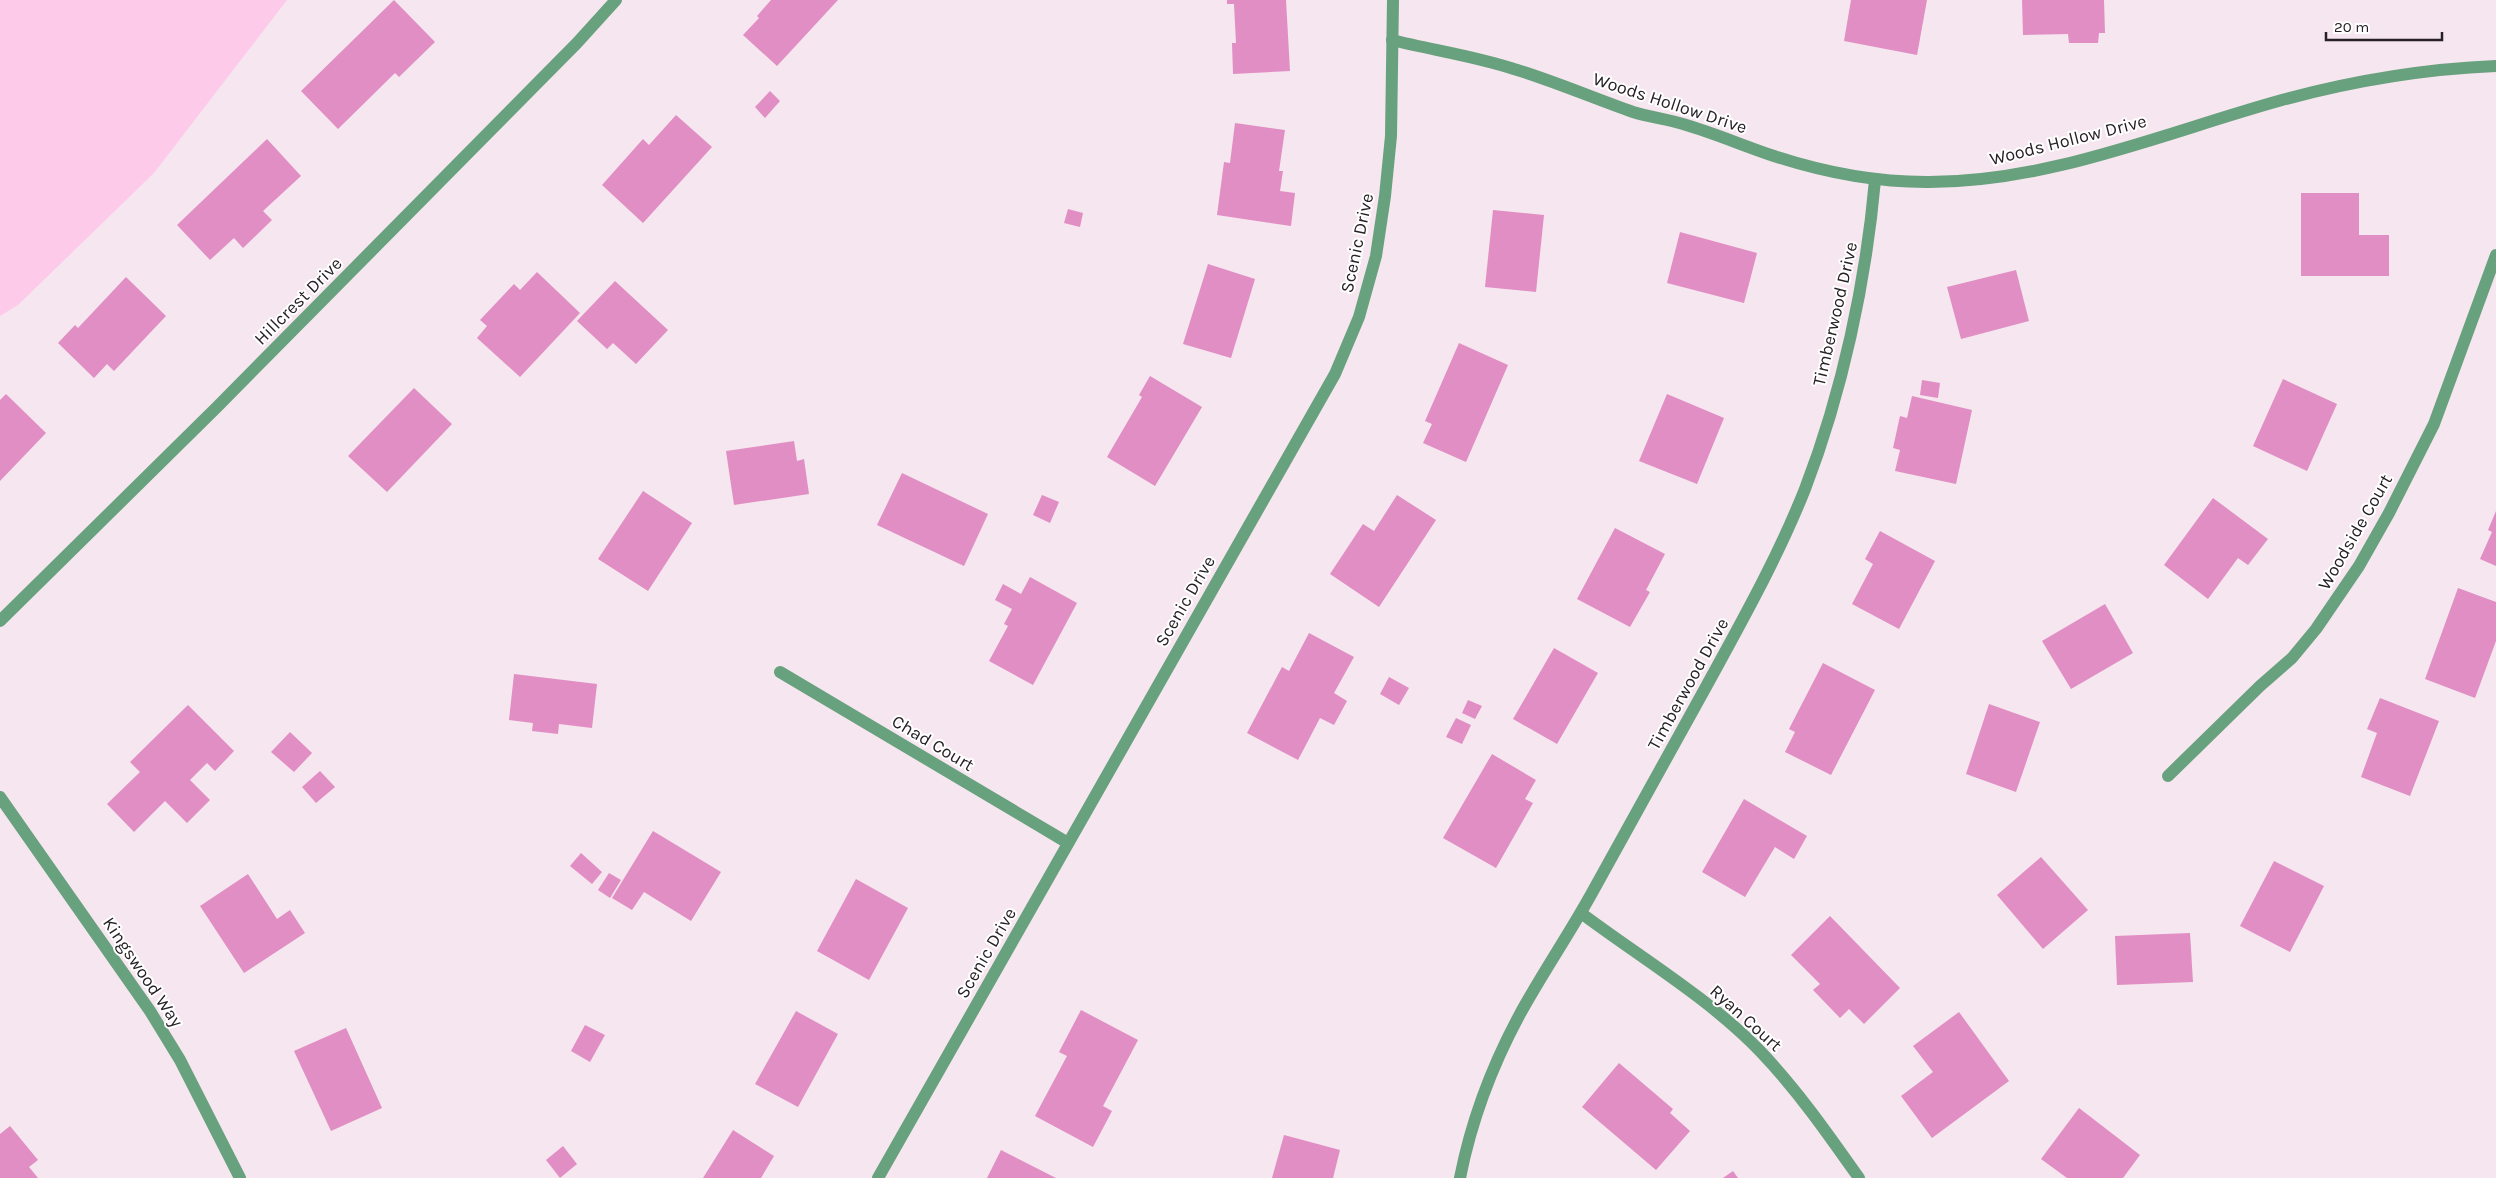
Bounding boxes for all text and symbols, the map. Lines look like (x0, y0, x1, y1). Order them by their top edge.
scale bar (2326, 10, 2442, 42)
text: 20 m (2334, 18, 2369, 36)
street label: Woods Hollow Drive (1590, 68, 1750, 138)
street label: Woods Hollow Drive (1987, 110, 2149, 170)
street label: Scenic Drive (1336, 191, 1378, 295)
street label: Timberwood Drive (1808, 240, 1862, 388)
street label: Hillcrest Drive (250, 253, 346, 349)
street label: Woodside Court (2313, 470, 2397, 594)
street label: Scenic Drive (1150, 552, 1220, 650)
street label: Timberwood Drive (1643, 614, 1733, 754)
street label: Chad Court (888, 710, 978, 776)
street label: Scenic Drive (951, 904, 1021, 1002)
street label: Kingswood Way (98, 913, 188, 1032)
street label: Ryan Court (1705, 980, 1787, 1056)

